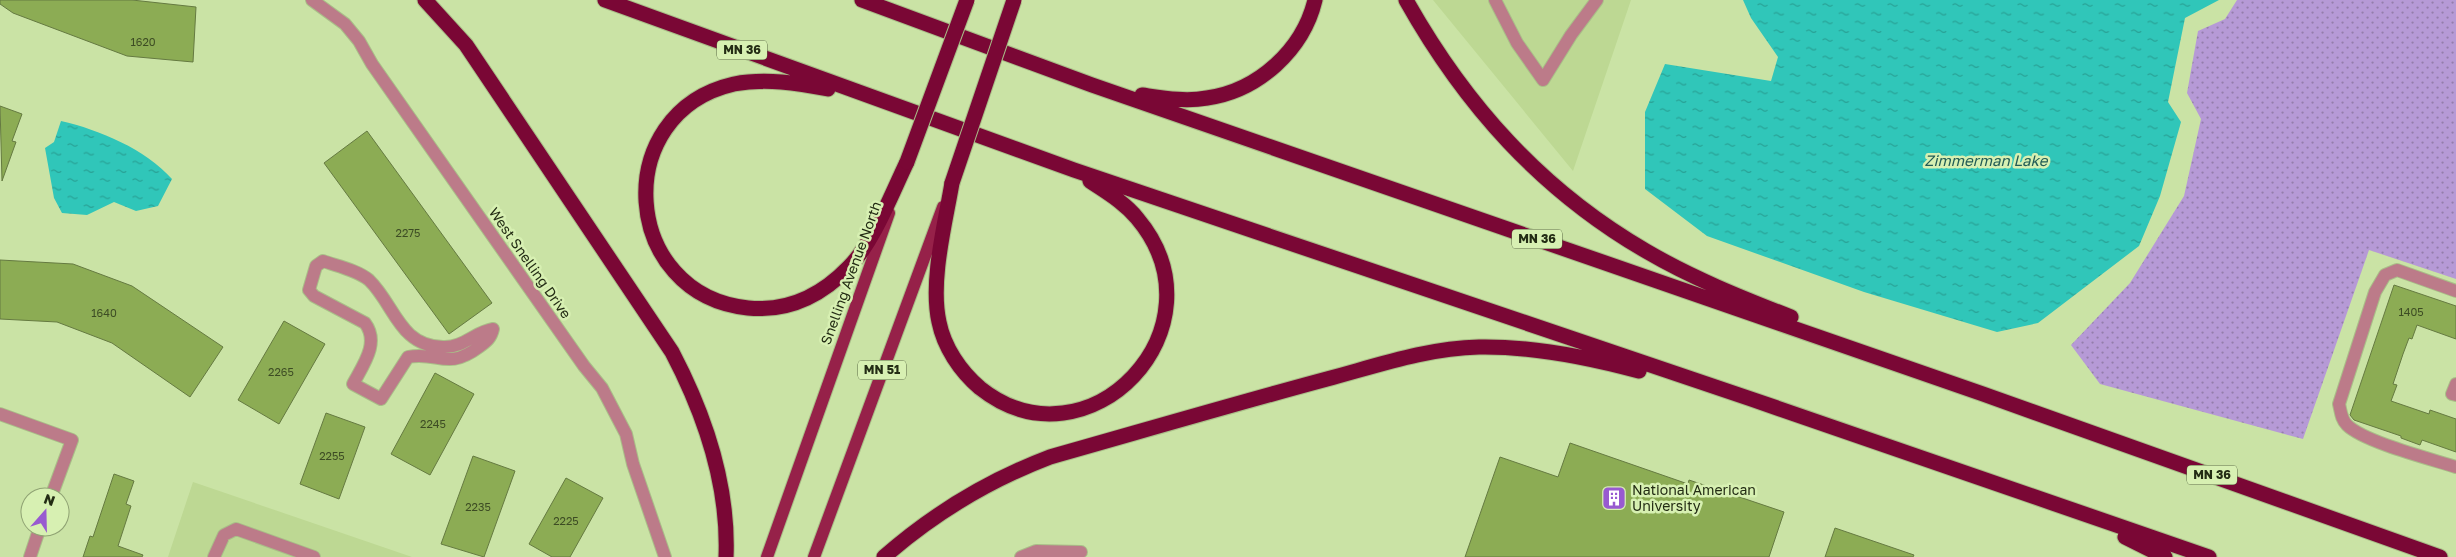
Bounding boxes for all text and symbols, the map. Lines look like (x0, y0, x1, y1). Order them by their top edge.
house number: 1620 (130, 35, 156, 48)
road number: MN 36 (717, 40, 767, 60)
water label: Zimmerman Lake (1925, 151, 2049, 169)
street label: Snelling Avenue North (817, 199, 884, 347)
street label: West Snelling Drive (486, 204, 575, 321)
house number: 2275 (396, 226, 420, 239)
road number: MN 36 (1512, 230, 1562, 248)
house number: 1405 (2398, 305, 2424, 318)
house number: 1640 (91, 306, 117, 319)
road number: MN 51 (858, 360, 906, 380)
house number: 2265 (268, 365, 294, 378)
house number: 2245 (420, 417, 446, 430)
house number: 2255 (319, 449, 345, 462)
road number: MN 36 (2187, 466, 2237, 484)
place label: National American University (1632, 481, 1756, 514)
building icon: National American University (1601, 485, 1627, 511)
north arrow (20, 487, 70, 537)
text: N (42, 490, 58, 509)
house number: 2235 (465, 500, 491, 513)
house number: 2225 (553, 514, 579, 527)

